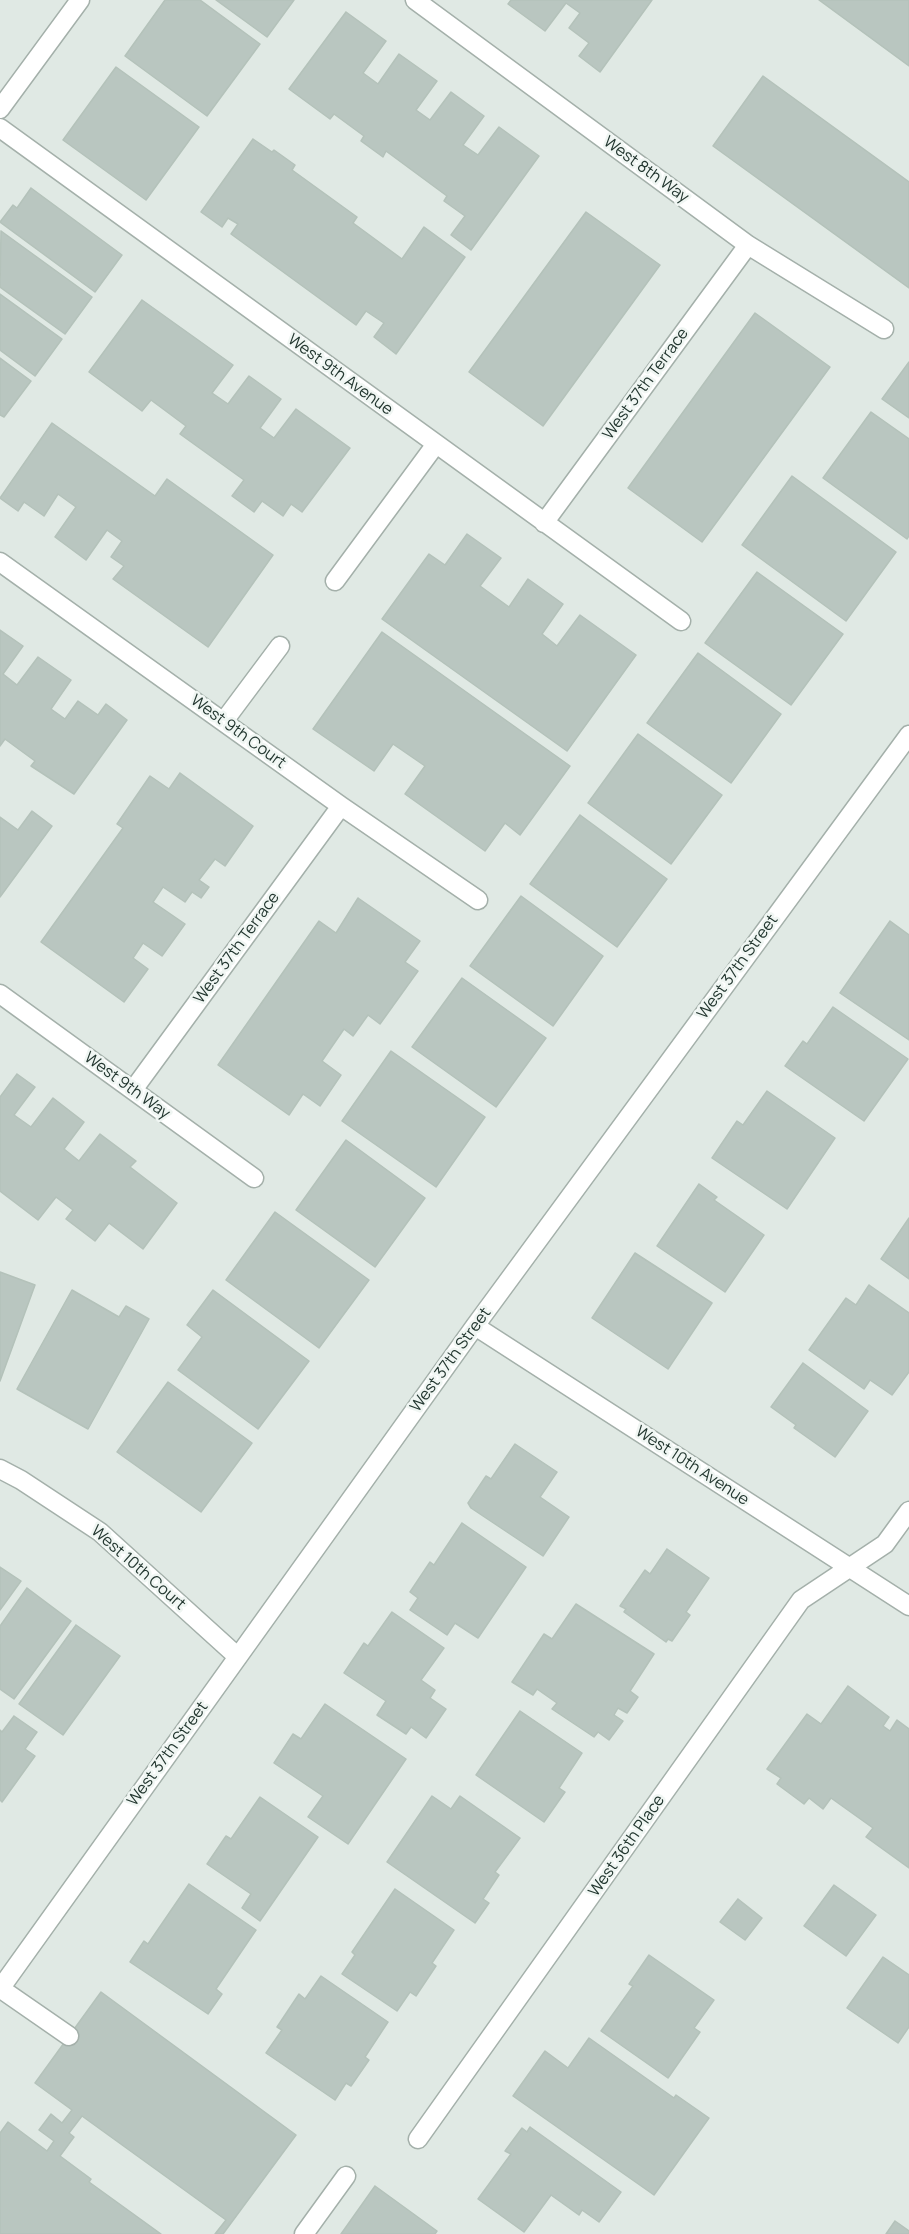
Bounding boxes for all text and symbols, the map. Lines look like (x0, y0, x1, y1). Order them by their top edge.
street label: West 8th Way (600, 133, 692, 207)
street label: West 37th Terrace (599, 325, 693, 443)
street label: West 9th Avenue (284, 330, 396, 420)
street label: West 9th Court (187, 691, 289, 773)
street label: West 37th Terrace (190, 889, 284, 1007)
street label: West 37th Street (694, 911, 782, 1023)
street label: West 9th Way (80, 1048, 174, 1124)
street label: West 37th Street (407, 1304, 495, 1416)
street label: West 10th Avenue (632, 1422, 752, 1510)
street label: West 10th Court (87, 1522, 189, 1614)
street label: West 37th Street (124, 1698, 212, 1810)
street label: West 36th Place (585, 1792, 669, 1900)

